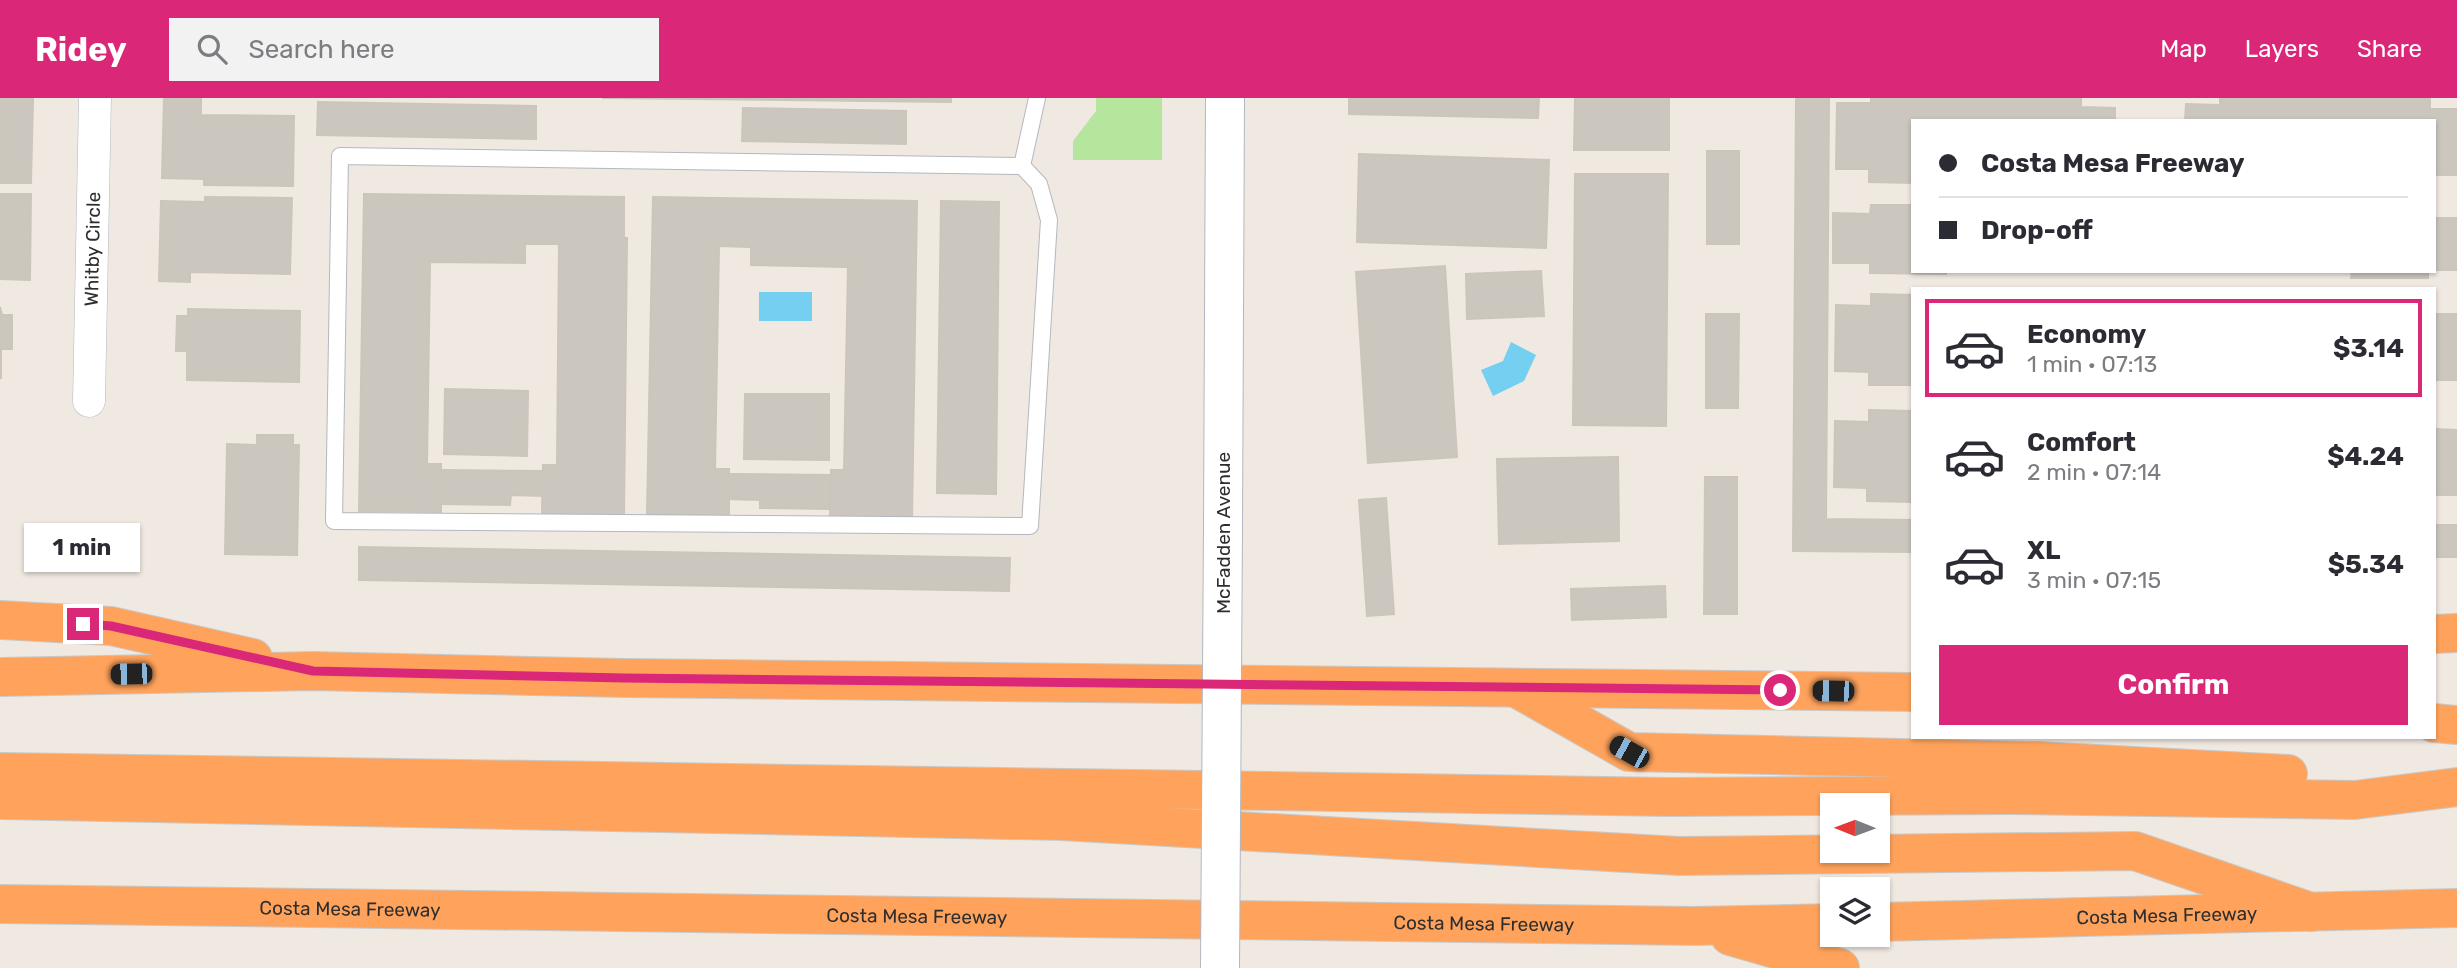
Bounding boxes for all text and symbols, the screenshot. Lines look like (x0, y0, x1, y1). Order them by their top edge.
search box (169, 18, 659, 81)
text: Ridey (35, 30, 127, 69)
icon: search (193, 30, 231, 68)
text: Search here (249, 34, 394, 65)
text: Map (2160, 35, 2207, 63)
text: Layers (2245, 35, 2319, 63)
text: Share (2357, 35, 2422, 63)
text: Costa Mesa Freeway (1981, 148, 2244, 179)
street label: Whitby Circle (79, 192, 105, 307)
text: Drop-off (1981, 215, 2093, 246)
icon: car (1943, 317, 2006, 380)
text: Economy (2027, 319, 2146, 350)
text: $3.14 (2333, 333, 2404, 364)
text: 1 min · 07:13 (2027, 350, 2157, 378)
icon: car (1943, 425, 2006, 488)
text: Comfort (2027, 427, 2136, 458)
text: $4.24 (2327, 441, 2404, 472)
street label: McFadden Avenue (1212, 452, 1235, 614)
text: 2 min · 07:14 (2027, 458, 2161, 486)
callout: 1 min (25, 522, 141, 572)
text: 1 min (53, 533, 111, 561)
icon: car (1943, 533, 2006, 596)
text: XL (2027, 535, 2060, 566)
text: $5.34 (2328, 549, 2404, 580)
text: 3 min · 07:15 (2027, 566, 2161, 594)
route end (67, 608, 99, 640)
button: Confirm (1939, 645, 2408, 725)
car (110, 663, 153, 685)
route start (1764, 674, 1796, 706)
car (1812, 680, 1855, 702)
car (1606, 733, 1653, 771)
north arrow (1820, 793, 1890, 863)
map controls (1820, 793, 1890, 947)
button: layers (1820, 877, 1890, 947)
street label: Costa Mesa Freeway (259, 896, 441, 921)
street label: Costa Mesa Freeway (2076, 901, 2258, 929)
street label: Costa Mesa Freeway (826, 903, 1008, 929)
street label: Costa Mesa Freeway (1393, 911, 1575, 936)

